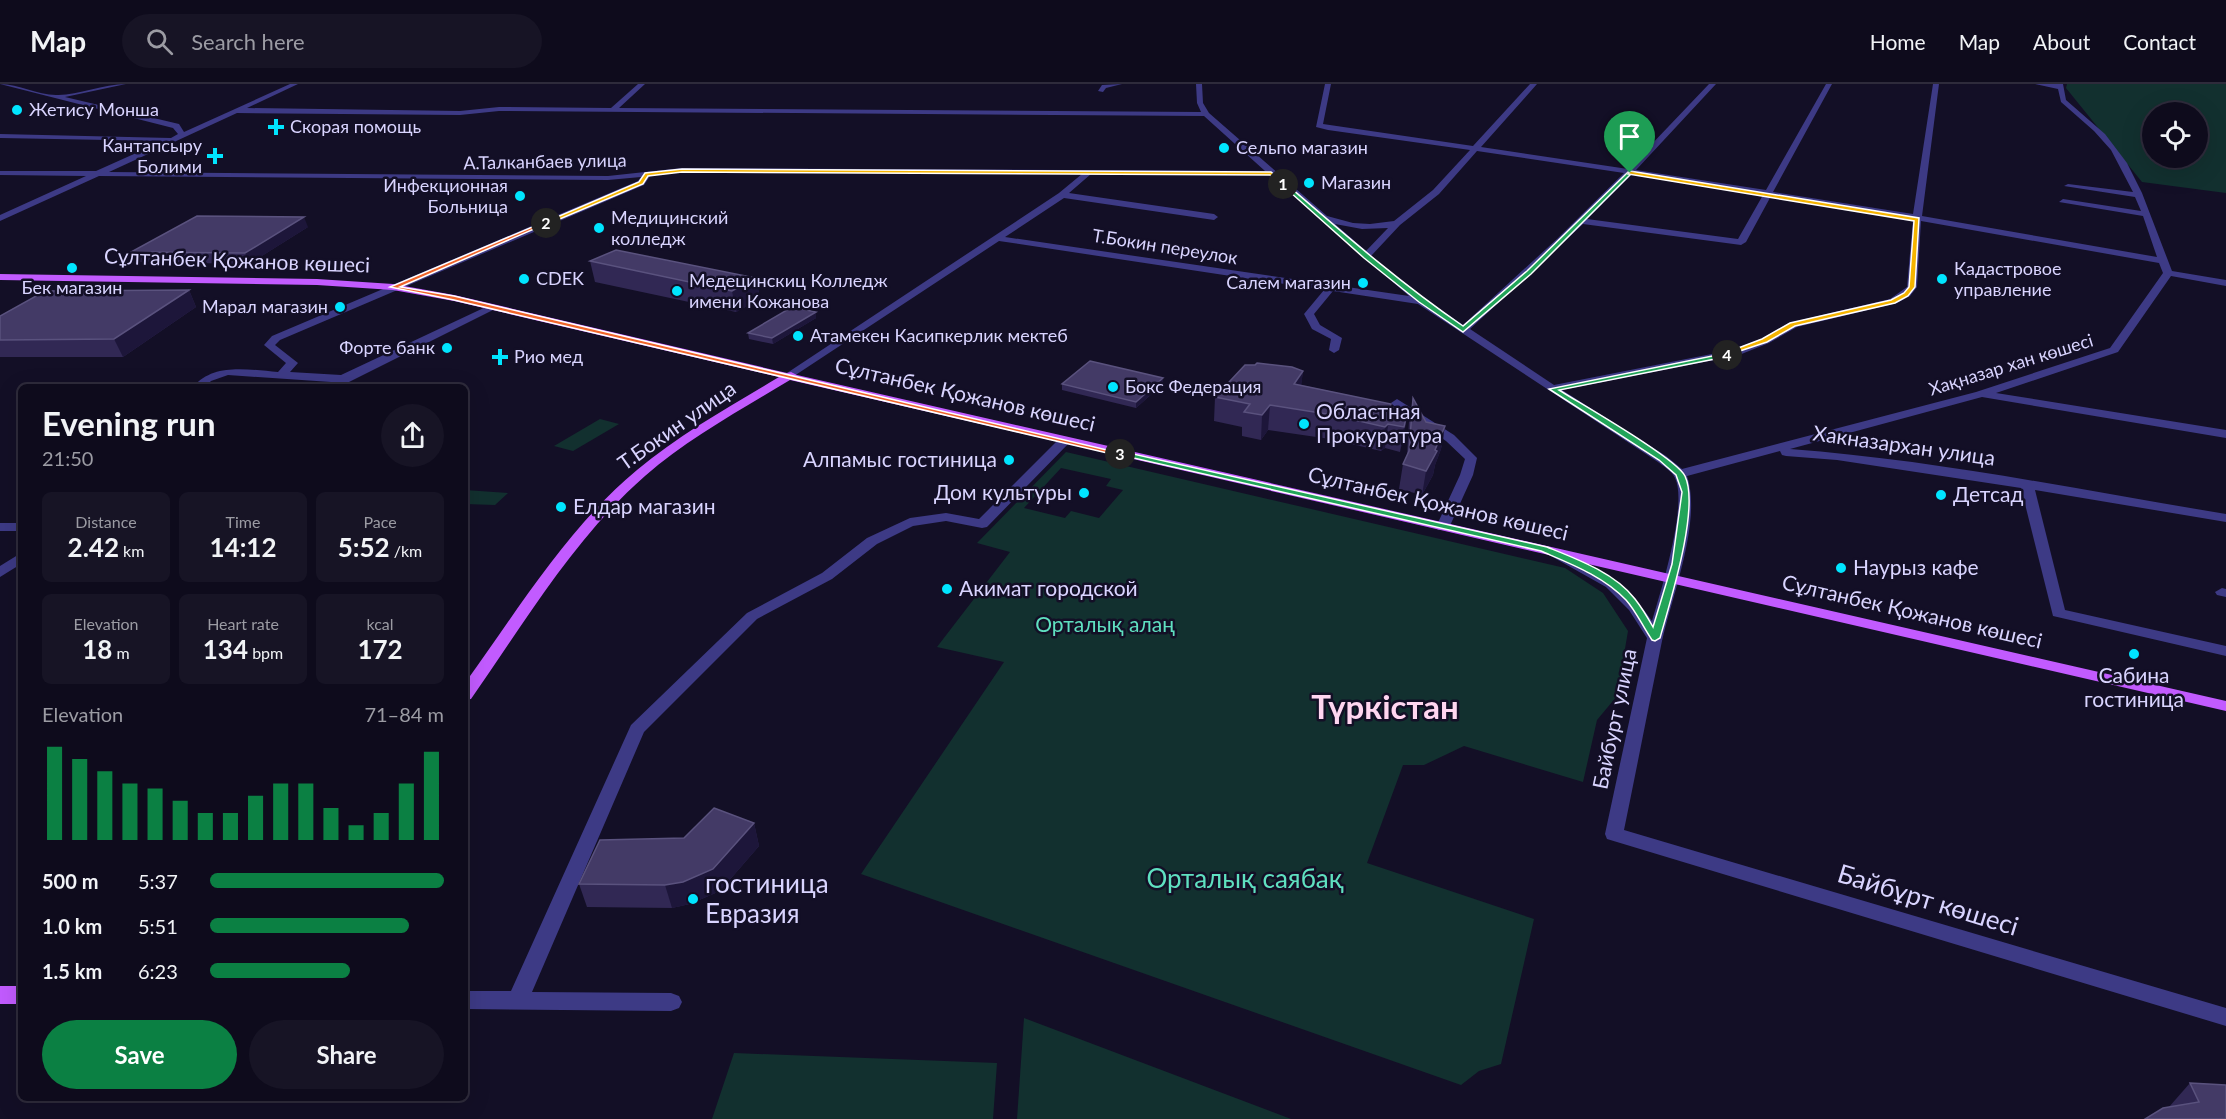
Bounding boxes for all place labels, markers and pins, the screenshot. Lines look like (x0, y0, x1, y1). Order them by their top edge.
place label: Жетису Монша (29, 98, 159, 120)
marker: Жетису Монша (10, 103, 24, 117)
pin (1604, 111, 1655, 173)
place label: Скорая помощь (290, 115, 421, 137)
marker: Скорая помощь (267, 118, 285, 136)
place label: Кантапсыру Болими (102, 134, 203, 177)
place label: Сельпо магазин (1236, 136, 1368, 158)
marker: Сельпо магазин (1217, 141, 1231, 155)
marker: Кантапсыру Болими (206, 147, 224, 165)
pin: 1 (1268, 169, 1298, 199)
place label: Магазин (1321, 171, 1391, 193)
place label: Инфекционная Больница (383, 174, 508, 217)
marker: Магазин (1302, 176, 1316, 190)
marker: Инфекционная Больница (513, 189, 527, 203)
place label: Медицинский колледж (611, 206, 728, 249)
pin: 2 (531, 208, 561, 238)
marker: Медицинский колледж (592, 221, 606, 235)
place label: Кадастровое управление (1954, 257, 2062, 300)
marker: Бек магазин (65, 261, 79, 275)
place label: CDEK (536, 267, 584, 289)
place label: Медецинскиц Колледж имени Кожанова (689, 269, 888, 312)
place label: Салем магазин (1226, 271, 1351, 293)
marker: CDEK (517, 272, 531, 286)
marker: Кадастровое управление (1935, 272, 1949, 286)
place label: Бек магазин (21, 276, 123, 298)
marker: Салем магазин (1356, 276, 1370, 290)
marker: Медецинскиц Колледж имени Кожанова (670, 284, 684, 298)
place label: Марал магазин (202, 295, 328, 317)
marker: Марал магазин (333, 300, 347, 314)
place label: Атамекен Касипкерлик мектеб (810, 324, 1068, 346)
marker: Атамекен Касипкерлик мектеб (791, 329, 805, 343)
place label: Форте банк (339, 336, 436, 358)
pin: 4 (1712, 340, 1742, 370)
marker: Форте банк (440, 341, 454, 355)
place label: Рио мед (514, 345, 583, 367)
marker: Рио мед (491, 348, 509, 366)
place label: Бокс Федерация (1125, 375, 1262, 397)
marker: Бокс Федерация (1106, 380, 1120, 394)
place label: Областная Прокуратура (1316, 398, 1442, 447)
marker: Областная Прокуратура (1297, 417, 1311, 431)
pin: 3 (1105, 439, 1135, 469)
place label: Алпамыс гостиница (803, 446, 997, 471)
marker: Алпамыс гостиница (1002, 453, 1016, 467)
place label: Дом культуры (934, 479, 1072, 504)
place label: Детсад (1953, 481, 2023, 506)
marker: Дом культуры (1077, 486, 1091, 500)
marker: Детсад (1934, 488, 1948, 502)
place label: Елдар магазин (573, 493, 716, 518)
marker: Елдар магазин (554, 500, 568, 514)
place label: Наурыз кафе (1853, 554, 1979, 579)
marker: Наурыз кафе (1834, 561, 1848, 575)
place label: Акимат городской (959, 575, 1138, 600)
marker: Акимат городской (940, 582, 954, 596)
marker: Сабина гостиница (2127, 647, 2141, 661)
place label: Сабина гостиница (2084, 662, 2184, 711)
place label: гостиница Евразия (705, 867, 829, 929)
marker: гостиница Евразия (686, 892, 700, 906)

